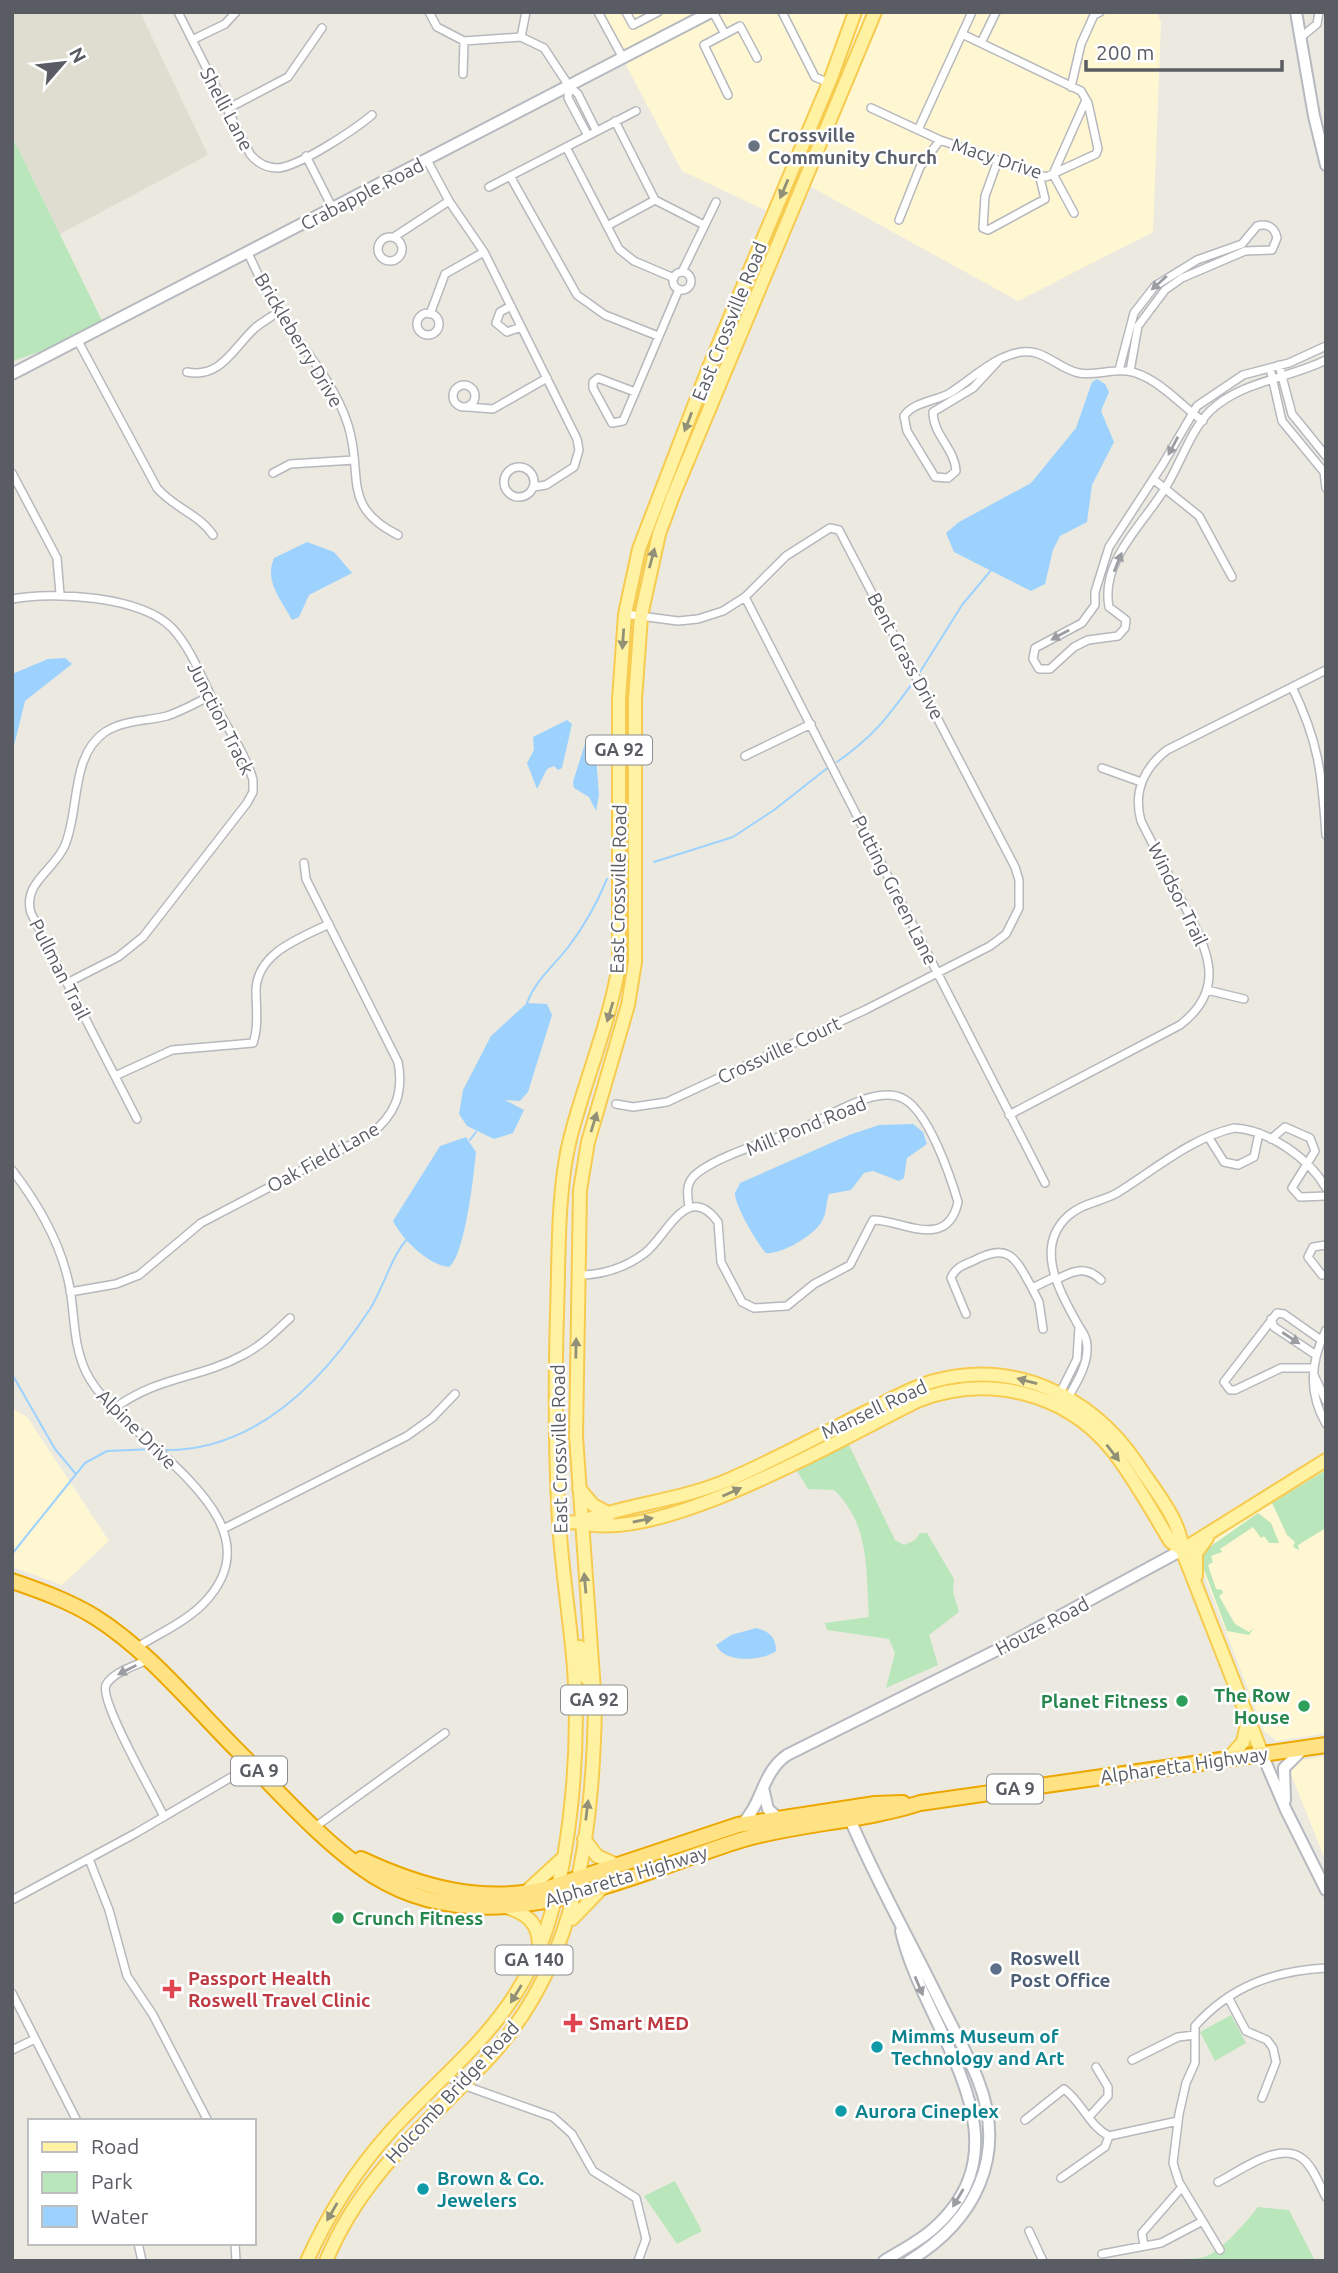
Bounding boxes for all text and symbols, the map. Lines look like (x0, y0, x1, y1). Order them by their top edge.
north arrow (28, 28, 98, 98)
scale bar (1086, 28, 1282, 72)
text: 200 m (1096, 40, 1154, 64)
text: N (65, 44, 91, 66)
street label: Shelli Lane (196, 64, 258, 154)
place label: Crossville Community Church (768, 124, 937, 168)
street label: Macy Drive (949, 133, 1045, 183)
marker: Crossville Community Church (746, 138, 762, 154)
street label: Crabapple Road (297, 153, 427, 235)
one-way arrow (778, 179, 790, 199)
street label: East Crossville Road (687, 238, 771, 404)
street label: Brickleberry Drive (250, 269, 348, 411)
one-way arrow (1150, 275, 1168, 291)
one-way arrow (682, 412, 693, 433)
one-way arrow (1167, 436, 1179, 456)
one-way arrow (647, 547, 658, 569)
one-way arrow (1112, 551, 1123, 572)
street label: Bent Grass Drive (863, 589, 949, 723)
one-way arrow (617, 628, 628, 650)
one-way arrow (1050, 629, 1069, 641)
street label: Junction Track (183, 658, 259, 778)
road number: GA 92 (586, 736, 652, 764)
street label: East Crossville Road (606, 804, 630, 974)
street label: Putting Green Lane (848, 812, 942, 968)
street label: Windsor Trail (1144, 839, 1212, 949)
street label: Pullman Trail (25, 915, 95, 1023)
one-way arrow (604, 1002, 614, 1023)
street label: Crossville Court (714, 1012, 845, 1088)
street label: Mill Pond Road (743, 1092, 869, 1160)
one-way arrow (590, 1111, 600, 1132)
street label: Oak Field Lane (263, 1117, 383, 1197)
one-way arrow (1282, 1332, 1301, 1345)
one-way arrow (571, 1336, 582, 1358)
street label: East Crossville Road (547, 1364, 571, 1534)
street label: Mansell Road (818, 1375, 930, 1443)
one-way arrow (1015, 1375, 1037, 1386)
street label: Alpine Drive (93, 1385, 181, 1473)
one-way arrow (1105, 1444, 1119, 1462)
one-way arrow (722, 1486, 743, 1497)
one-way arrow (632, 1514, 654, 1525)
one-way arrow (579, 1572, 590, 1594)
street label: Houze Road (992, 1592, 1092, 1660)
one-way arrow (117, 1664, 137, 1675)
place label: The Row House (1214, 1684, 1290, 1728)
road number: GA 92 (561, 1686, 627, 1714)
place label: Planet Fitness (1041, 1690, 1168, 1712)
marker: Planet Fitness (1174, 1693, 1190, 1709)
marker: The Row House (1296, 1698, 1312, 1714)
street label: Alpharetta Highway (1099, 1742, 1269, 1788)
road number: GA 9 (231, 1756, 287, 1786)
road number: GA 9 (987, 1774, 1043, 1804)
one-way arrow (582, 1799, 593, 1821)
street label: Alpharetta Highway (542, 1841, 710, 1911)
place label: Crunch Fitness (352, 1907, 483, 1929)
marker: Crunch Fitness (330, 1910, 346, 1926)
road number: GA 140 (496, 1946, 572, 1974)
place label: Roswell Post Office (1010, 1947, 1111, 1991)
marker: Roswell Post Office (988, 1961, 1004, 1977)
place label: Passport Health Roswell Travel Clinic (188, 1967, 370, 2011)
one-way arrow (913, 1976, 924, 1997)
marker: Passport Health Roswell Travel Clinic (162, 1979, 182, 1999)
one-way arrow (509, 1984, 522, 2003)
place label: Smart MED (589, 2012, 689, 2034)
marker: Smart MED (563, 2013, 583, 2033)
street label: Holcomb Bridge Road (381, 2017, 523, 2167)
place label: Mimms Museum of Technology and Art (891, 2025, 1064, 2069)
marker: Mimms Museum of Technology and Art (869, 2039, 885, 2055)
place label: Aurora Cineplex (855, 2100, 1000, 2122)
marker: Aurora Cineplex (833, 2103, 849, 2119)
legend (28, 2119, 256, 2245)
text: Road (91, 2134, 139, 2158)
place label: Brown & Co. Jewelers (437, 2167, 544, 2211)
text: Park (91, 2169, 133, 2193)
marker: Brown & Co. Jewelers (415, 2181, 431, 2197)
one-way arrow (952, 2189, 964, 2208)
one-way arrow (326, 2203, 338, 2222)
text: Water (91, 2204, 149, 2228)

